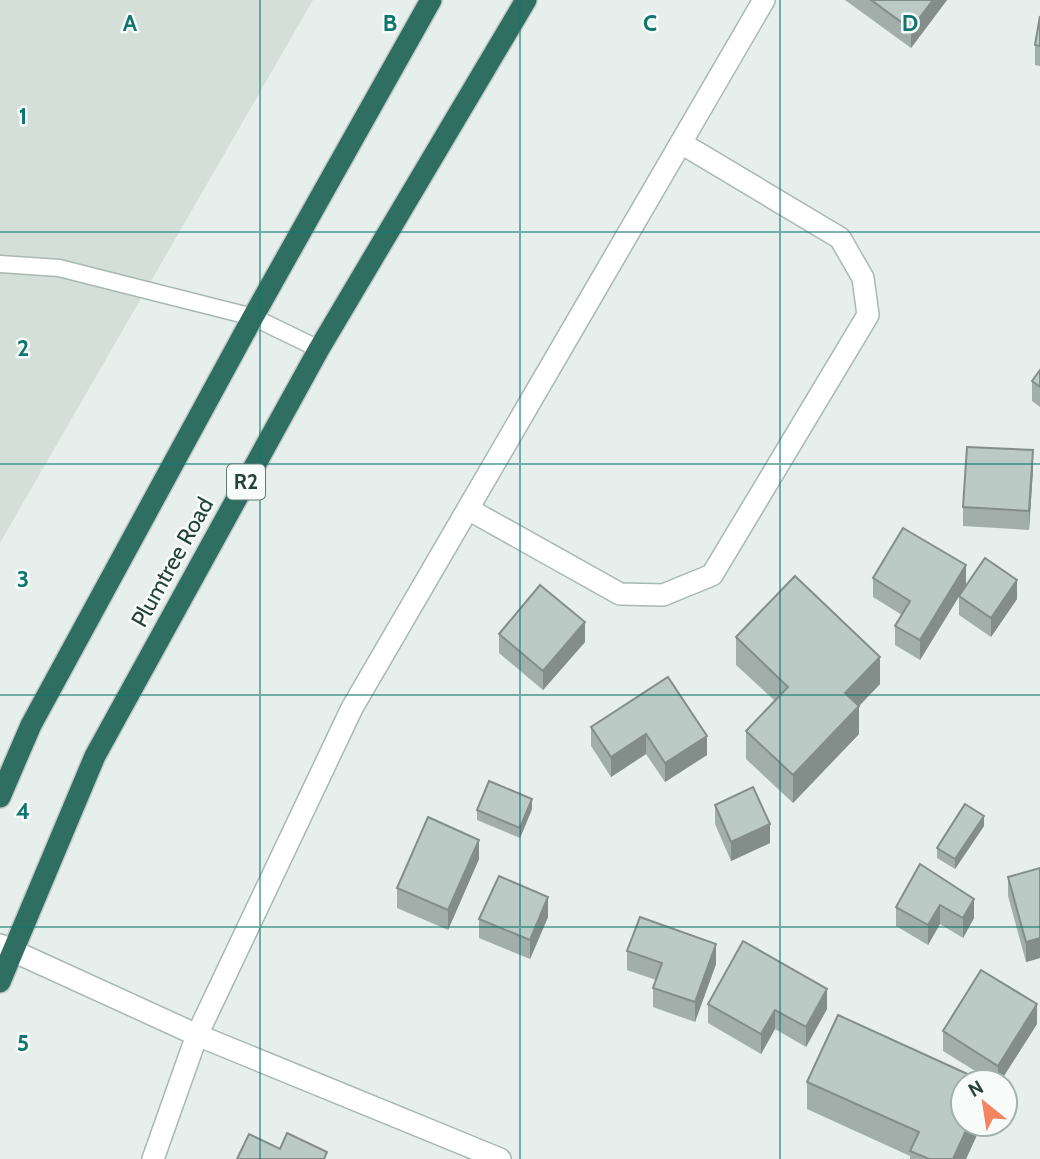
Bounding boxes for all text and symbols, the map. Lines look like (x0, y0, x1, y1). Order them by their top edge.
text: A (123, 9, 138, 37)
text: B (383, 9, 397, 37)
text: C (643, 9, 657, 37)
text: D (902, 9, 918, 37)
text: 1 (19, 102, 27, 130)
text: 2 (17, 334, 29, 362)
road number: R2 (227, 464, 265, 500)
street label: Plumtree Road (125, 492, 219, 632)
text: 3 (17, 565, 29, 593)
text: 4 (16, 797, 30, 825)
text: 5 (17, 1029, 29, 1057)
north arrow (949, 1068, 1019, 1138)
text: N (964, 1075, 987, 1102)

